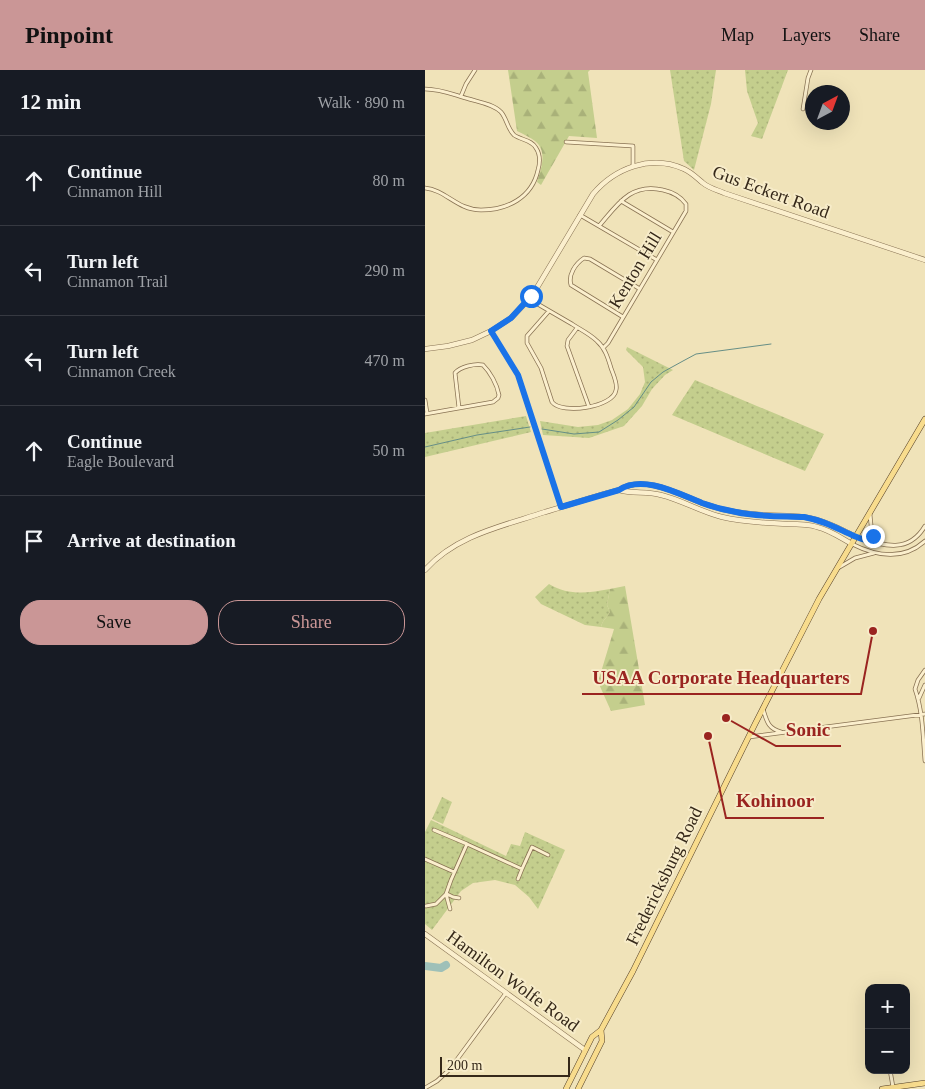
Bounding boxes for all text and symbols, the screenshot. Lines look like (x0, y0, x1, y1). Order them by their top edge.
text: Pinpoint (25, 22, 113, 48)
text: Map (721, 25, 754, 45)
text: Layers (782, 25, 831, 45)
text: Share (859, 25, 900, 45)
north arrow (805, 85, 850, 130)
text: 12 min (20, 90, 81, 114)
text: Walk · 890 m (318, 94, 405, 111)
text: Continue (67, 161, 142, 182)
street label: Gus Eckert Road (710, 162, 832, 222)
icon: ahead (20, 167, 48, 195)
text: 80 m (373, 172, 405, 189)
text: Cinnamon Hill (67, 183, 163, 200)
street label: Kenton Hill (604, 228, 666, 312)
text: Turn left (67, 251, 139, 272)
icon: left (20, 257, 48, 285)
text: 290 m (365, 262, 405, 279)
text: Cinnamon Trail (67, 273, 168, 290)
route start (520, 285, 543, 308)
text: Turn left (67, 341, 139, 362)
icon: left (20, 347, 48, 375)
text: 470 m (365, 352, 405, 369)
text: Cinnamon Creek (67, 363, 176, 380)
text: Continue (67, 431, 142, 452)
icon: ahead (20, 437, 48, 465)
text: 50 m (373, 442, 405, 459)
text: Eagle Boulevard (67, 453, 174, 470)
route end (862, 525, 885, 548)
icon: arrive (20, 527, 48, 555)
text: Arrive at destination (67, 530, 236, 551)
button: Save (20, 600, 208, 645)
button: Share (218, 600, 405, 645)
callout: USAA Corporate Headquarters (582, 660, 861, 694)
text: USAA Corporate Headquarters (592, 667, 850, 688)
callout: Sonic (776, 712, 841, 746)
text: Sonic (786, 719, 830, 740)
callout: Kohinoor (726, 784, 824, 818)
text: Kohinoor (736, 790, 815, 811)
street label: Fredericksburg Road (622, 804, 706, 948)
street label: Hamilton Wolfe Road (443, 926, 583, 1036)
map controls (865, 984, 910, 1074)
button: + (865, 984, 910, 1029)
button: − (865, 1029, 910, 1074)
scale bar (440, 1054, 570, 1077)
text: 200 m (447, 1058, 482, 1073)

